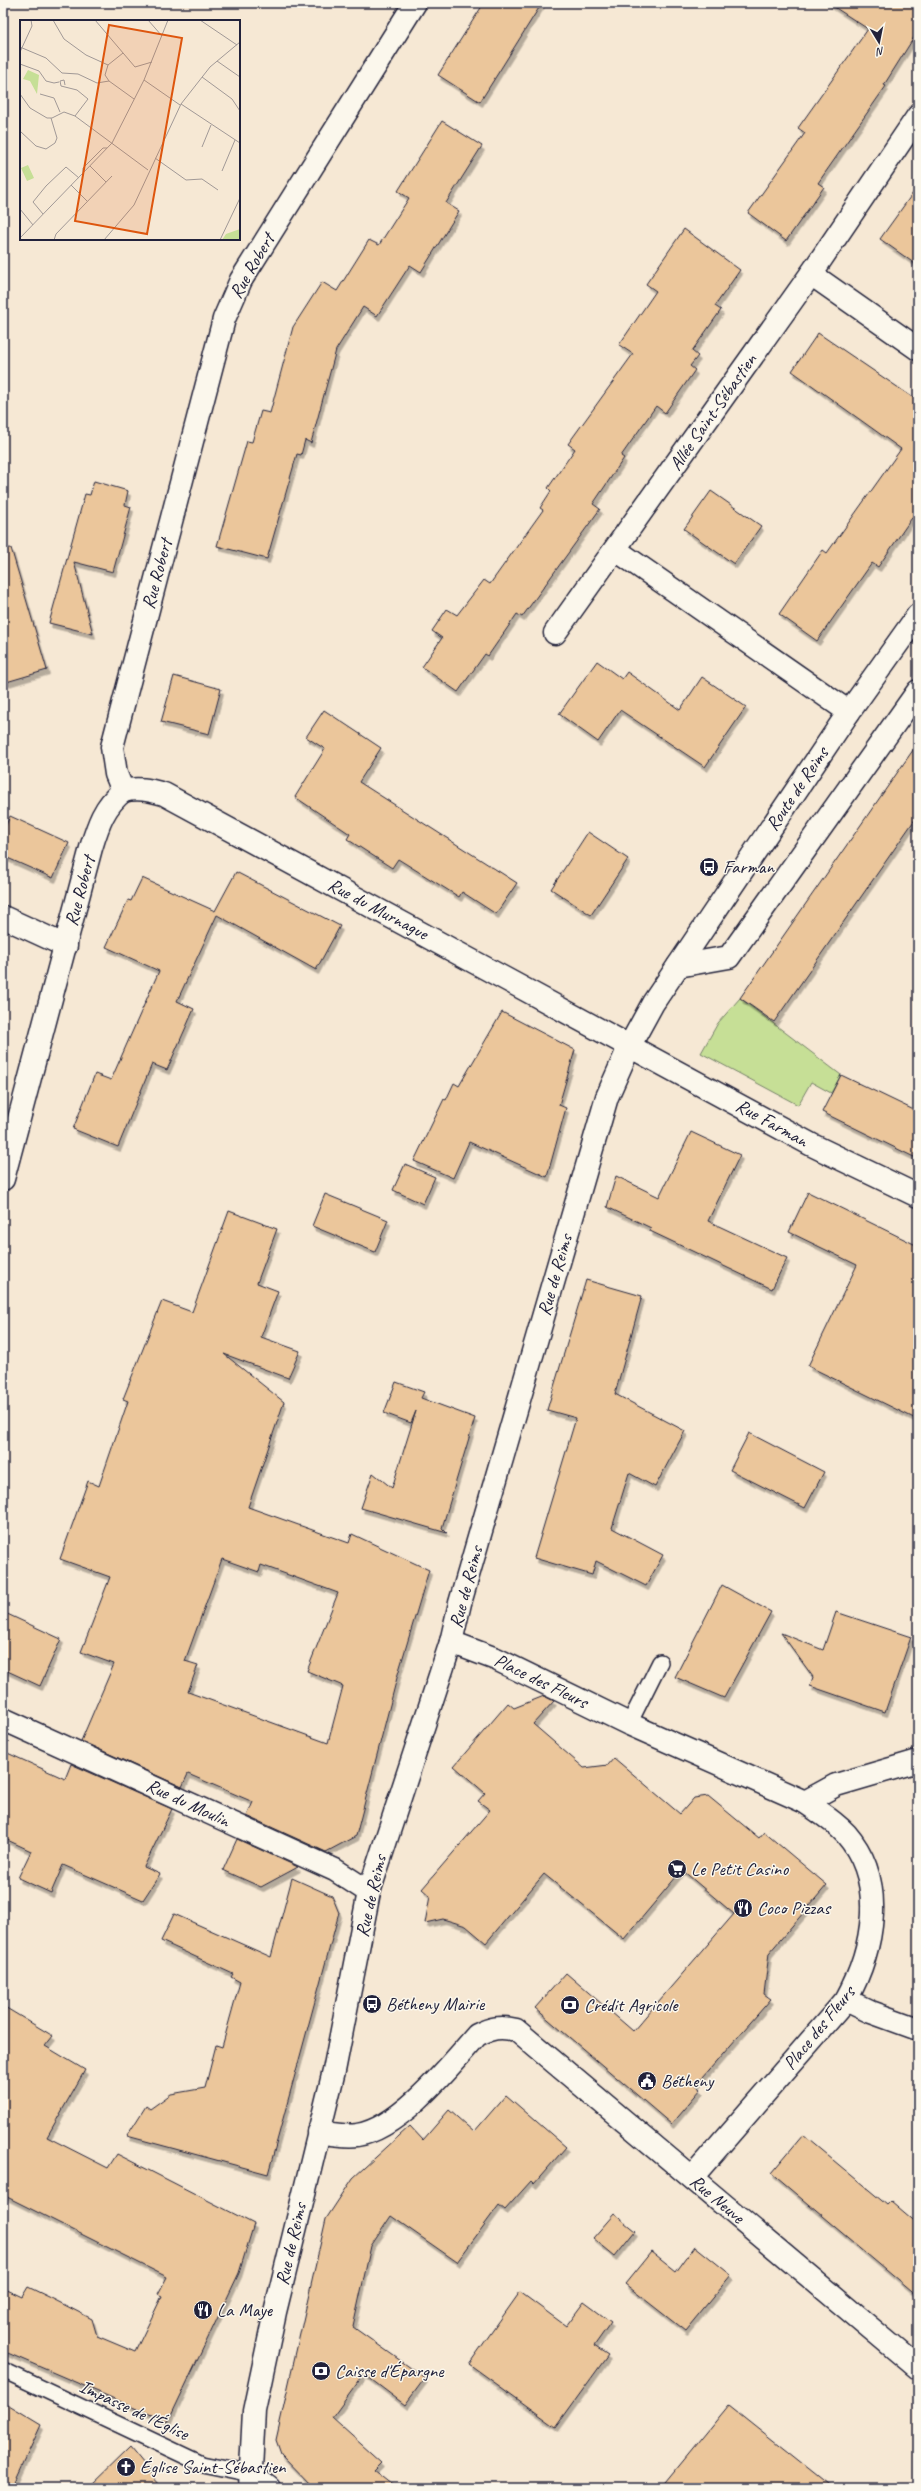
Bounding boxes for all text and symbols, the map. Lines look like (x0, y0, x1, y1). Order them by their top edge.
inset map (20, 20, 240, 240)
north arrow (859, 22, 899, 62)
text: N (874, 44, 885, 60)
street label: Rue Robert (224, 227, 282, 303)
street label: Allée Saint-Sébastien (664, 349, 762, 475)
street label: Rue Robert (136, 534, 179, 611)
street label: Route de Reims (760, 740, 835, 835)
street label: Rue Robert (59, 851, 102, 928)
place label: Farman (723, 855, 775, 879)
bus stop icon: Farman (698, 856, 720, 878)
street label: Rue du Murnague (324, 873, 434, 946)
street label: Rue Farman (732, 1093, 814, 1153)
street label: Rue de Reims (532, 1230, 578, 1318)
street label: Rue de Reims (444, 1542, 489, 1630)
street label: Place des Fleurs (490, 1648, 594, 1715)
street label: Rue du Moulin (142, 1773, 235, 1833)
street label: Rue de Reims (350, 1851, 392, 1939)
place label: Le Petit Casino (691, 1857, 789, 1881)
supermarket icon: Le Petit Casino (666, 1858, 688, 1880)
place label: Coco Pizzas (757, 1896, 833, 1920)
restaurant icon: Coco Pizzas (732, 1897, 754, 1919)
street label: Place des Fleurs (778, 1979, 862, 2075)
place label: Bétheny Mairie (386, 1992, 486, 2016)
bus stop icon: Bétheny Mairie (361, 1993, 383, 2015)
place label: Crédit Agricole (584, 1993, 679, 2017)
bank icon: Crédit Agricole (559, 1994, 581, 2016)
place label: Bétheny (661, 2069, 715, 2093)
public building icon: Bétheny (636, 2070, 658, 2092)
street label: Rue Neuve (685, 2169, 751, 2230)
street label: Rue de Reims (270, 2199, 312, 2287)
place label: La Maye (217, 2298, 274, 2322)
restaurant icon: La Maye (192, 2299, 214, 2321)
place label: Caisse d'Épargne (335, 2359, 445, 2383)
bank icon: Caisse d'Épargne (310, 2360, 332, 2382)
street label: Impasse de l'Église (76, 2374, 194, 2447)
place label: Église Saint-Sébastien (140, 2455, 286, 2479)
church icon: Église Saint-Sébastien (115, 2456, 137, 2478)

